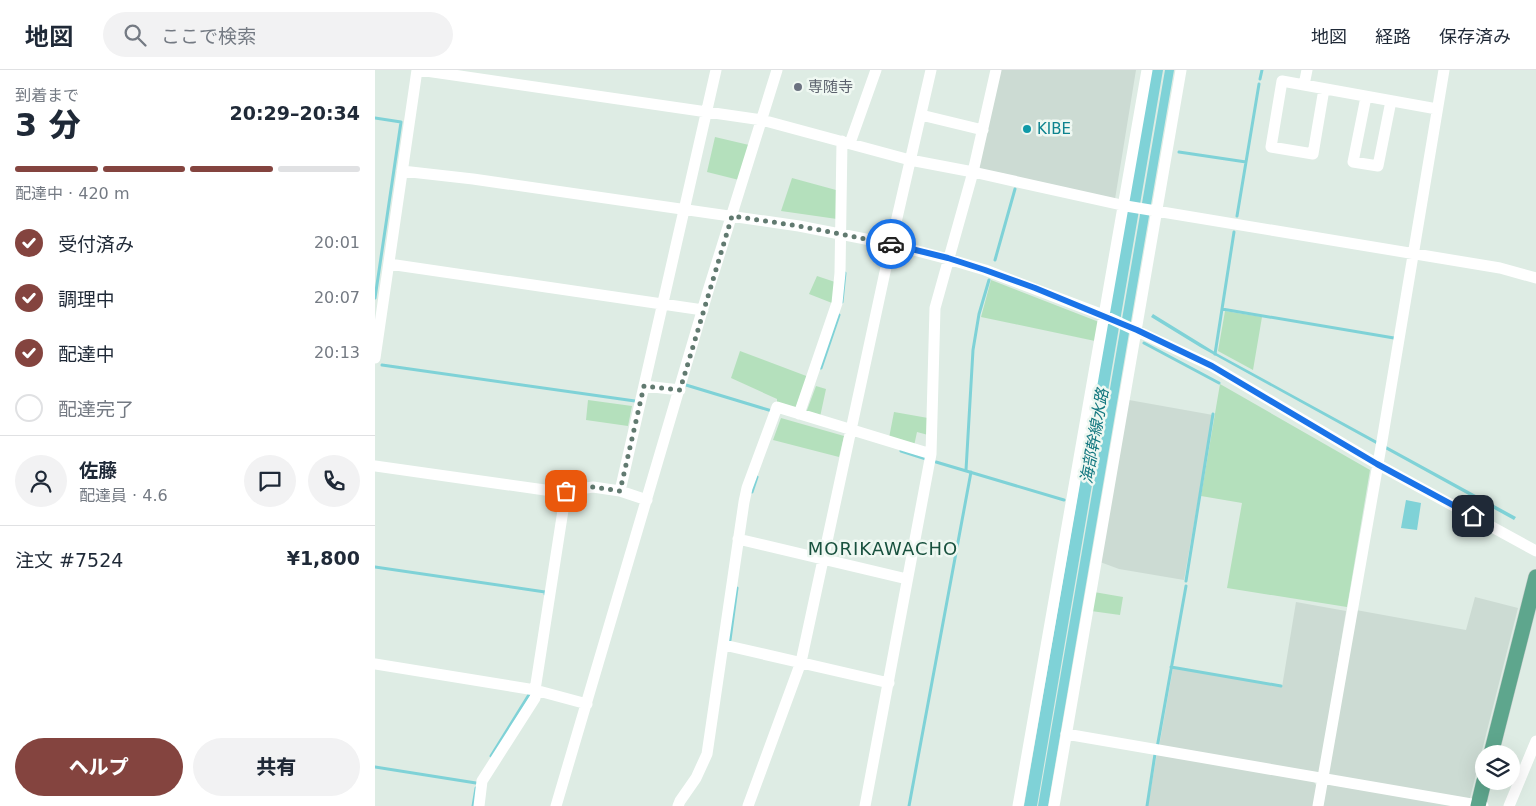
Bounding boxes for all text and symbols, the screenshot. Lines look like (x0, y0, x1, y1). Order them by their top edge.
search box (103, 12, 453, 57)
icon: search (121, 21, 149, 49)
text: 地図 (25, 23, 73, 51)
text: ここで検索 (161, 25, 256, 47)
text: 地図 (1311, 26, 1347, 47)
text: 経路 (1375, 26, 1411, 47)
text: 保存済み (1439, 26, 1511, 47)
place label: 専随寺 (808, 78, 853, 96)
marker: 専随寺 (792, 81, 804, 93)
text: 到着まで (15, 86, 79, 105)
text: 20:29–20:34 (230, 102, 360, 124)
text: 3 分 (15, 106, 80, 144)
place label: KIBE (1037, 120, 1071, 138)
marker: KIBE (1021, 123, 1033, 135)
text: 配達中 · 420 m (15, 184, 129, 203)
courier (866, 219, 916, 269)
icon: check (15, 229, 43, 257)
icon: car (877, 230, 905, 258)
text: 受付済み (58, 233, 134, 255)
text: 20:01 (314, 233, 360, 252)
icon: check (15, 284, 43, 312)
text: 調理中 (58, 288, 115, 310)
text: 20:07 (314, 288, 360, 307)
icon: check (15, 339, 43, 367)
text: 配達中 (58, 343, 115, 365)
text: 20:13 (314, 343, 360, 362)
water label: 海部幹線水路 (1077, 385, 1113, 485)
text: 配達完了 (58, 398, 134, 420)
button: person (15, 455, 67, 507)
button: chat (244, 455, 296, 507)
button: phone (308, 455, 360, 507)
text: 佐藤 (79, 459, 117, 481)
pin (545, 470, 587, 512)
icon: bag (552, 477, 580, 505)
text: 配達員 · 4.6 (79, 486, 168, 505)
pin (1452, 495, 1494, 537)
icon: home (1459, 502, 1487, 530)
district label: MORIKAWACHO (808, 538, 958, 559)
text: ¥1,800 (287, 547, 360, 569)
text: 注文 #7524 (15, 549, 123, 571)
button: ヘルプ (15, 738, 183, 796)
button: 共有 (193, 738, 360, 796)
map controls (1475, 745, 1520, 790)
button: layers (1475, 745, 1520, 790)

